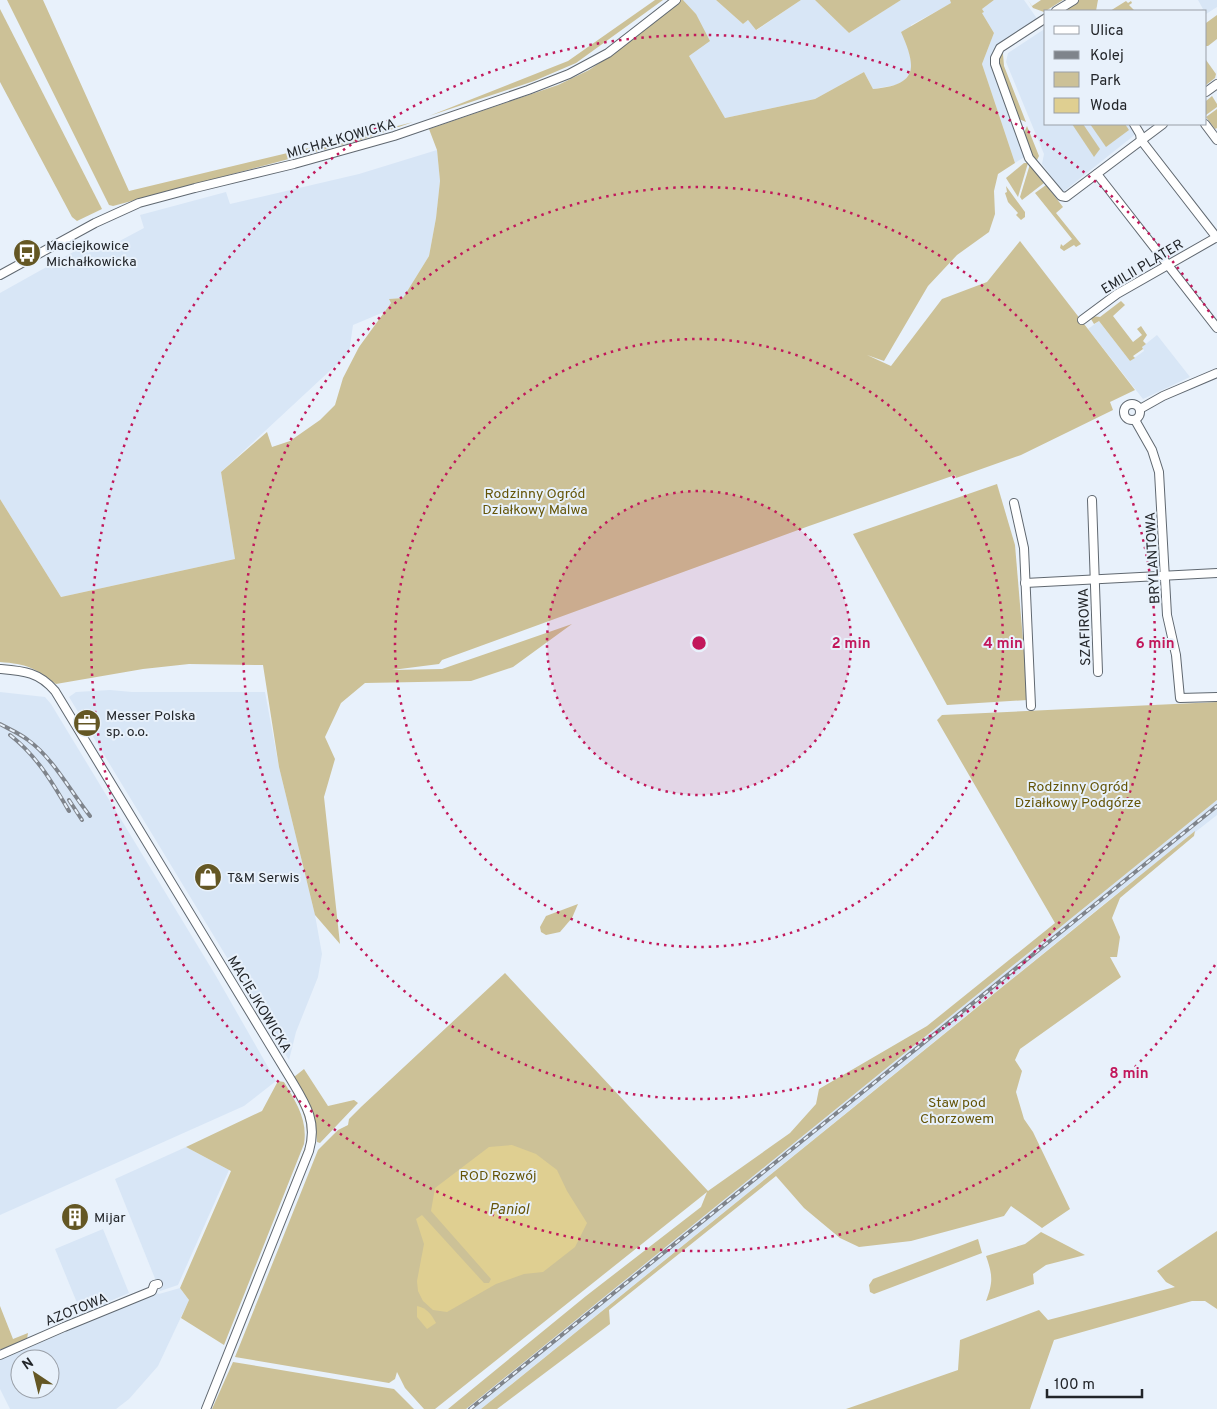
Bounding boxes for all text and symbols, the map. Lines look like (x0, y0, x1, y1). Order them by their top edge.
legend (1044, 10, 1207, 125)
text: Ulica (1090, 22, 1123, 41)
text: Kolej (1090, 47, 1124, 66)
text: Park (1090, 72, 1121, 91)
text: Woda (1090, 97, 1127, 116)
street label: MICHAŁKOWICKA (285, 116, 398, 163)
street label: EMILII PLATER (1099, 236, 1187, 298)
bus stop icon: Maciejkowice Michałkowicka (12, 238, 42, 268)
place label: Maciejkowice Michałkowicka (46, 238, 137, 271)
park label: Rodzinny Ogród Działkowy Malwa (482, 486, 588, 519)
street label: BRYLANTOWA (1143, 512, 1164, 604)
street label: SZAFIROWA (1076, 588, 1095, 666)
centre of rings (690, 634, 708, 652)
text: 2 min (831, 635, 871, 654)
text: 4 min (983, 635, 1023, 654)
text: 6 min (1135, 635, 1175, 654)
office icon: Messer Polska sp. o.o. (72, 708, 102, 738)
place label: Messer Polska sp. o.o. (106, 708, 195, 741)
park label: Rodzinny Ogród Działkowy Podgórze (1015, 779, 1141, 812)
shop icon: T&M Serwis (193, 862, 223, 892)
place label: T&M Serwis (227, 870, 300, 887)
street label: MACIEJKOWICKA (223, 953, 294, 1056)
text: 8 min (1109, 1065, 1149, 1084)
park label: Staw pod Chorzowem (920, 1095, 994, 1128)
park label: ROD Rozwój (459, 1168, 537, 1185)
water label: Paniol (489, 1201, 530, 1220)
building icon: Mijar (60, 1202, 90, 1232)
place label: Mijar (94, 1210, 126, 1227)
street label: AZOTOWA (43, 1290, 110, 1331)
north arrow (10, 1349, 60, 1399)
text: N (19, 1355, 37, 1374)
scale bar (1047, 1366, 1142, 1398)
text: 100 m (1054, 1376, 1095, 1395)

